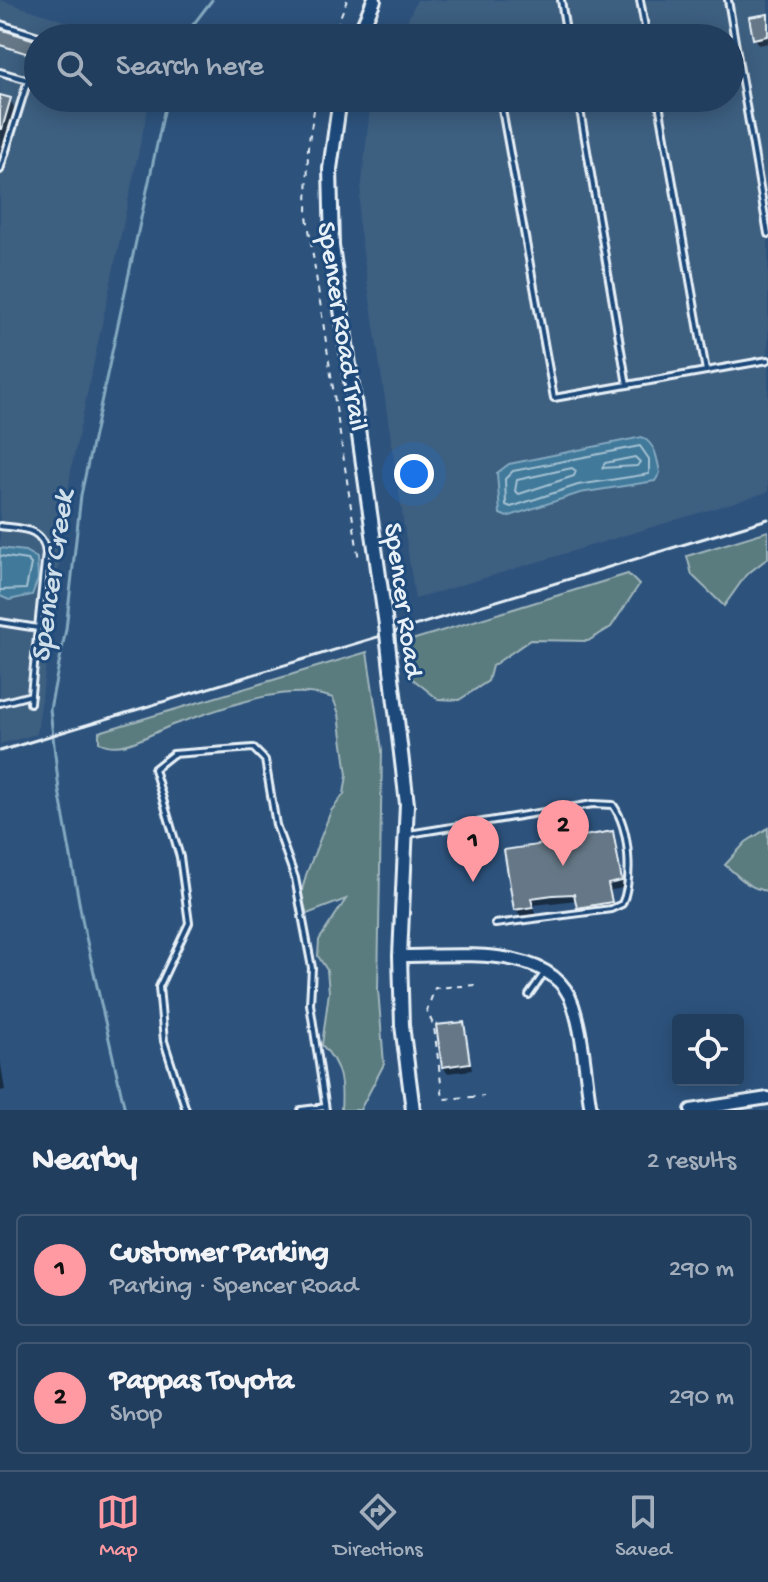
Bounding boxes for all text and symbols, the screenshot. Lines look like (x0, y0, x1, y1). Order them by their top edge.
search box (24, 24, 744, 112)
icon: search (52, 46, 96, 90)
text: Search here (116, 51, 264, 86)
street label: Spencer Road Trail (308, 220, 373, 434)
your location (394, 454, 434, 494)
water label: Spencer Creek (25, 486, 84, 665)
street label: Spencer Road (374, 521, 429, 683)
pin: 2 (537, 800, 589, 866)
pin: 1 (447, 816, 499, 882)
map controls (672, 1014, 744, 1086)
button: locate (672, 1014, 744, 1086)
text: Nearby (32, 1142, 137, 1182)
text: 2 results (647, 1147, 736, 1178)
text: Customer Parking (110, 1237, 329, 1272)
text: 1 (55, 1255, 65, 1286)
text: 290 m (669, 1255, 734, 1286)
text: Parking · Spencer Road (110, 1272, 358, 1303)
text: Pappas Toyota (110, 1365, 294, 1400)
text: 2 (54, 1383, 66, 1414)
text: 290 m (669, 1383, 734, 1414)
text: Shop (110, 1400, 162, 1431)
tab: Map (96, 1490, 140, 1564)
tab: Directions (333, 1490, 423, 1564)
tab: Saved (615, 1490, 672, 1564)

